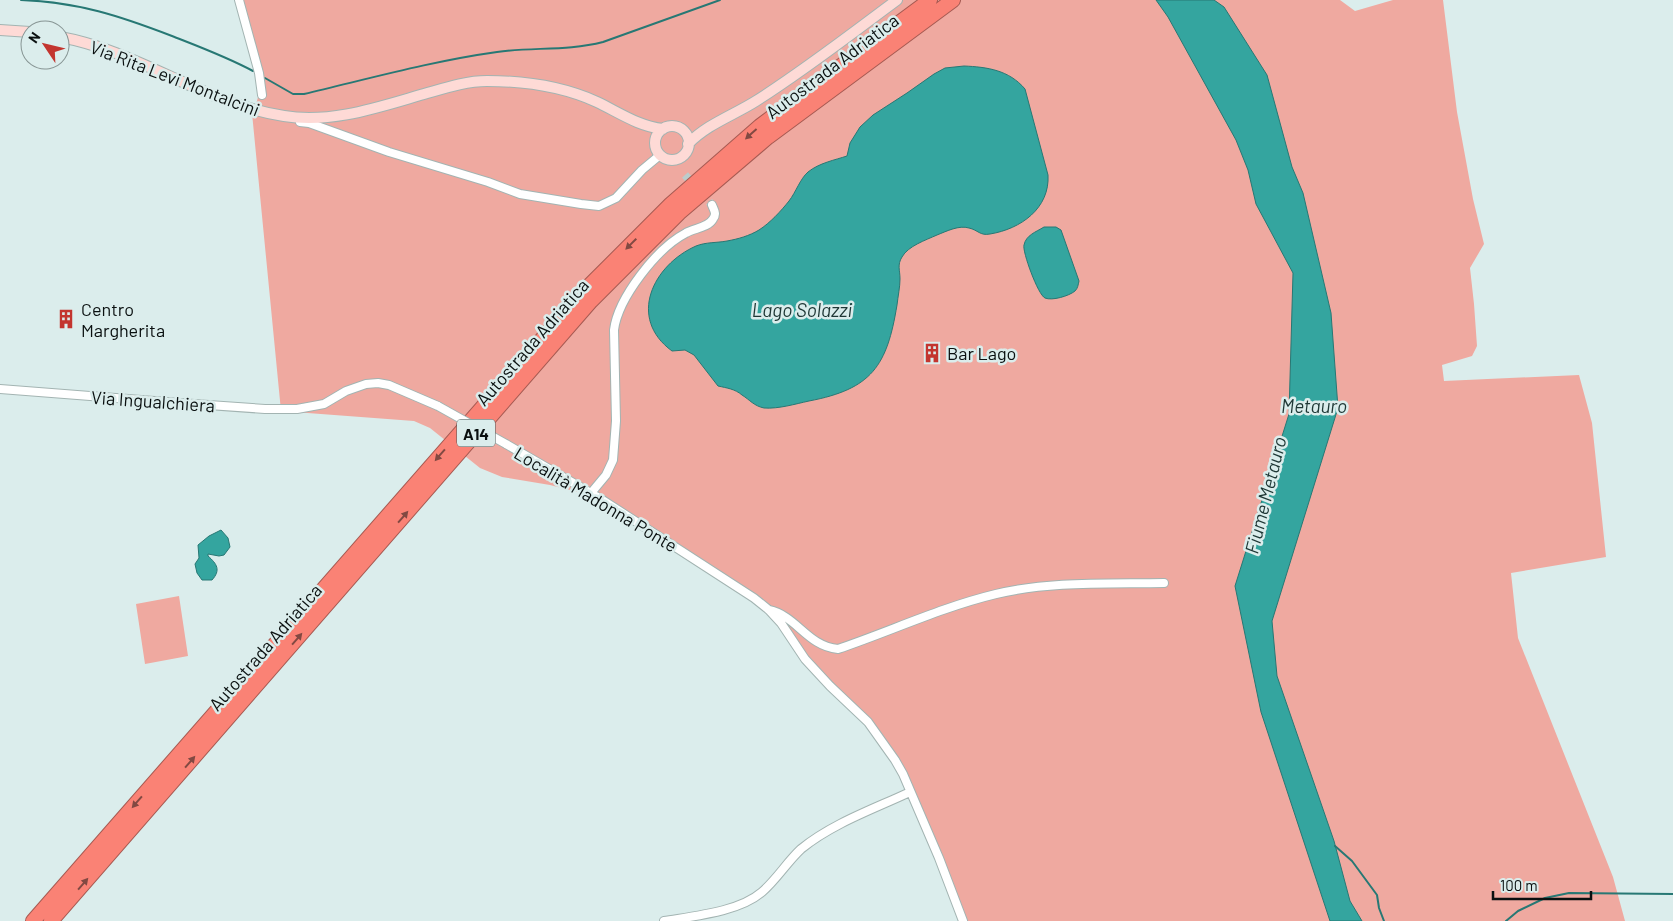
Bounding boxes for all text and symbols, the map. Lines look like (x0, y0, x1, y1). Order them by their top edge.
street label: Autostrada Adriatica (761, 9, 903, 123)
north arrow (20, 20, 70, 70)
text: N (24, 29, 44, 46)
street label: Via Rita Levi Montalcini (87, 36, 263, 120)
one-way arrow (744, 128, 757, 139)
one-way arrow (625, 238, 637, 250)
street label: Autostrada Adriatica (471, 274, 593, 410)
place label: Centro Margherita (81, 298, 165, 341)
water label: Lago Solazzi (752, 298, 852, 321)
building icon: Centro Margherita (55, 308, 77, 330)
building icon: Bar Lago (921, 342, 943, 364)
place label: Bar Lago (947, 342, 1016, 364)
street label: Via Ingualchiera (90, 386, 216, 416)
water label: Metauro (1281, 394, 1347, 417)
road number: A14 (457, 419, 495, 446)
water label: Fiume Metauro (1239, 434, 1291, 556)
street label: Località Madonna Ponte (510, 442, 682, 556)
one-way arrow (435, 449, 446, 462)
one-way arrow (398, 510, 409, 523)
street label: Autostrada Adriatica (204, 579, 326, 715)
one-way arrow (291, 633, 302, 646)
one-way arrow (184, 756, 196, 768)
one-way arrow (132, 795, 143, 808)
scale bar (1493, 868, 1590, 900)
text: 100 m (1500, 876, 1538, 894)
one-way arrow (77, 879, 89, 891)

